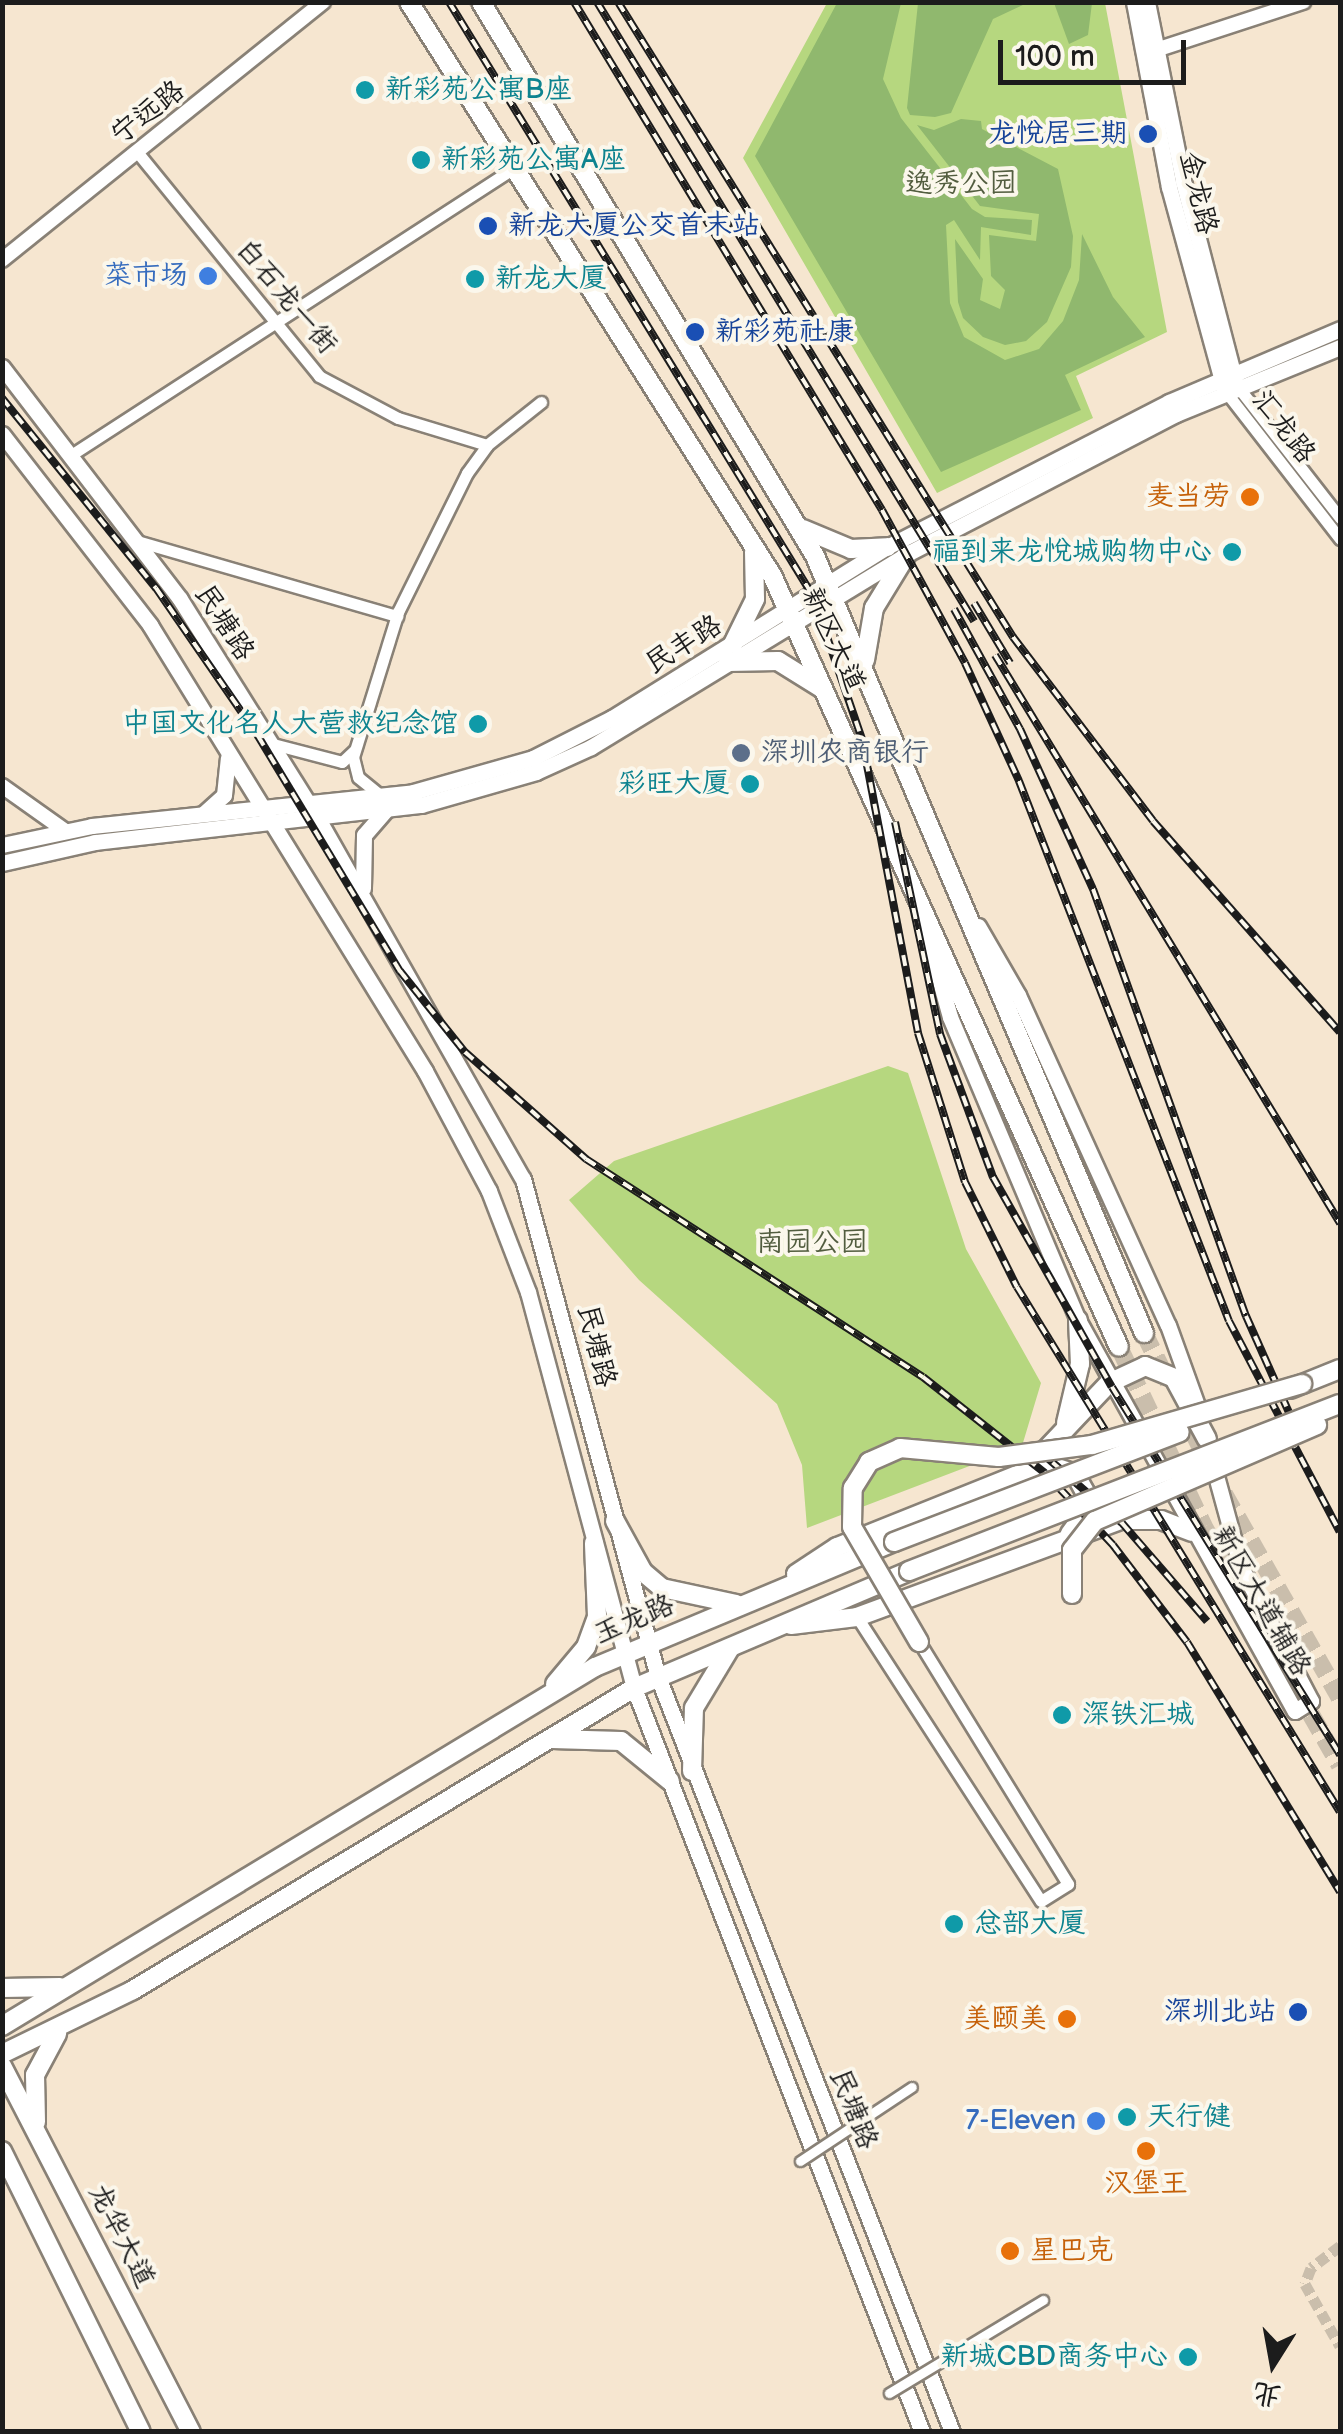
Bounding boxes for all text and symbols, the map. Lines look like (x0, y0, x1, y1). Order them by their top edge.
scale bar (1003, 20, 1190, 82)
text: 100 m (1015, 39, 1095, 75)
place label: 新彩苑公寓B座 (385, 73, 572, 107)
street label: 宁远路 (105, 74, 191, 152)
marker: 新彩苑公寓B座 (354, 79, 376, 101)
place label: 龙悦居三期 (988, 117, 1128, 151)
marker: 龙悦居三期 (1137, 123, 1159, 145)
place label: 新彩苑公寓A座 (441, 143, 626, 177)
street label: 金龙路 (1172, 148, 1224, 238)
marker: 新彩苑公寓A座 (410, 149, 432, 171)
park label: 逸秀公园 (905, 167, 1017, 201)
place label: 新龙大厦公交首末站 (508, 209, 760, 243)
marker: 新龙大厦公交首末站 (477, 215, 499, 237)
street label: 白石龙一街 (228, 233, 344, 361)
place label: 菜市场 (104, 259, 188, 293)
place label: 新龙大厦 (495, 262, 607, 296)
marker: 菜市场 (197, 265, 219, 287)
marker: 新龙大厦 (464, 268, 486, 290)
place label: 新彩苑社康 (715, 315, 855, 349)
marker: 新彩苑社康 (684, 321, 706, 343)
street label: 汇龙路 (1244, 384, 1322, 470)
place label: 麦当劳 (1146, 480, 1230, 514)
marker: 麦当劳 (1239, 486, 1261, 508)
place label: 福到来龙悦城购物中心 (932, 535, 1212, 569)
marker: 福到来龙悦城购物中心 (1221, 541, 1243, 563)
street label: 民塘路 (187, 579, 261, 667)
street label: 新区大道 (794, 582, 872, 698)
street label: 民丰路 (639, 608, 729, 682)
place label: 中国文化名人大营救纪念馆 (122, 707, 458, 741)
marker: 中国文化名人大营救纪念馆 (467, 713, 489, 735)
place label: 深圳农商银行 (761, 736, 929, 770)
marker: 深圳农商银行 (730, 742, 752, 764)
place label: 彩旺大厦 (618, 767, 730, 801)
marker: 彩旺大厦 (739, 773, 761, 795)
park label: 南园公园 (756, 1226, 868, 1260)
street label: 民塘路 (570, 1301, 622, 1391)
street label: 新区大道辅路 (1204, 1520, 1318, 1682)
street label: 玉龙路 (589, 1588, 679, 1652)
place label: 深铁汇城 (1082, 1698, 1194, 1732)
marker: 深铁汇城 (1051, 1704, 1073, 1726)
place label: 总部大厦 (974, 1907, 1086, 1941)
marker: 总部大厦 (943, 1913, 965, 1935)
place label: 深圳北站 (1164, 1995, 1276, 2029)
marker: 深圳北站 (1285, 1999, 1311, 2025)
place label: 美颐美 (963, 2002, 1047, 2036)
marker: 美颐美 (1056, 2008, 1078, 2030)
street label: 民塘路 (822, 2064, 884, 2154)
place label: 天行健 (1147, 2100, 1231, 2134)
place label: 7-Eleven (966, 2104, 1076, 2138)
marker: 天行健 (1116, 2106, 1138, 2128)
marker: 7-Eleven (1085, 2110, 1107, 2132)
marker: 汉堡王 (1135, 2140, 1157, 2162)
place label: 汉堡王 (1104, 2167, 1188, 2201)
street label: 龙华大道 (81, 2178, 161, 2294)
place label: 星巴克 (1030, 2234, 1114, 2268)
marker: 星巴克 (999, 2240, 1021, 2262)
north arrow (1223, 2314, 1323, 2414)
place label: 新城CBD商务中心 (941, 2340, 1168, 2374)
marker: 新城CBD商务中心 (1177, 2346, 1199, 2368)
text: 北 (1250, 2375, 1284, 2413)

